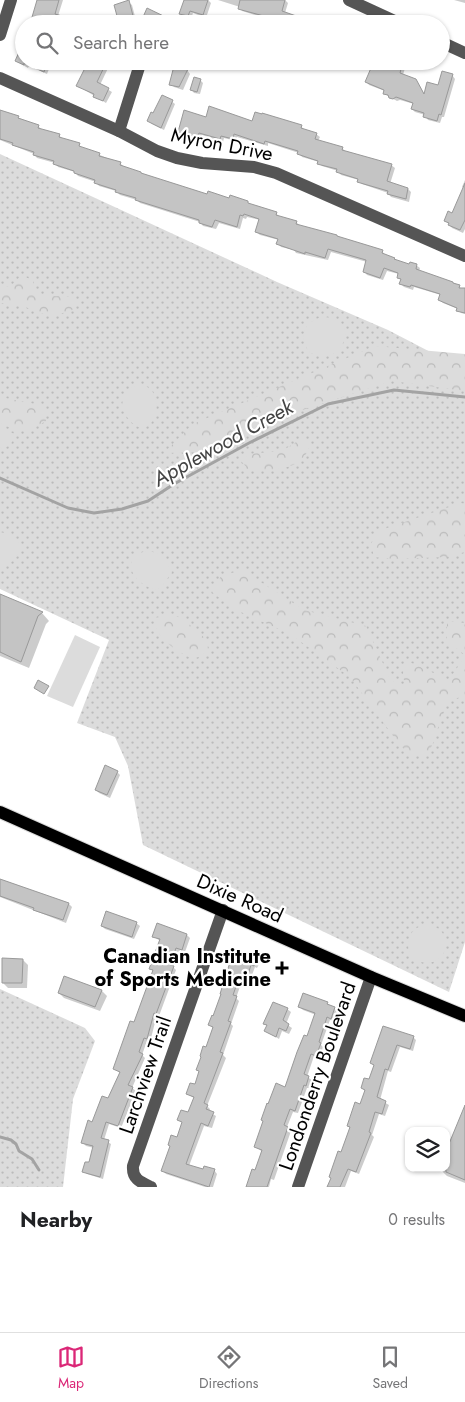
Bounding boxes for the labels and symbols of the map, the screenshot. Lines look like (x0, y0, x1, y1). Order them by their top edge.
street label: Myron Drive (168, 120, 275, 169)
water label: Applewood Creek (147, 392, 299, 494)
street label: Dixie Road (192, 867, 288, 930)
place label: Canadian Institute of Sports Medicine (94, 942, 271, 994)
marker: Canadian Institute of Sports Medicine (275, 961, 289, 975)
street label: Londonderry Boulevard (272, 978, 363, 1174)
street label: Larchview Trail (112, 1012, 179, 1138)

